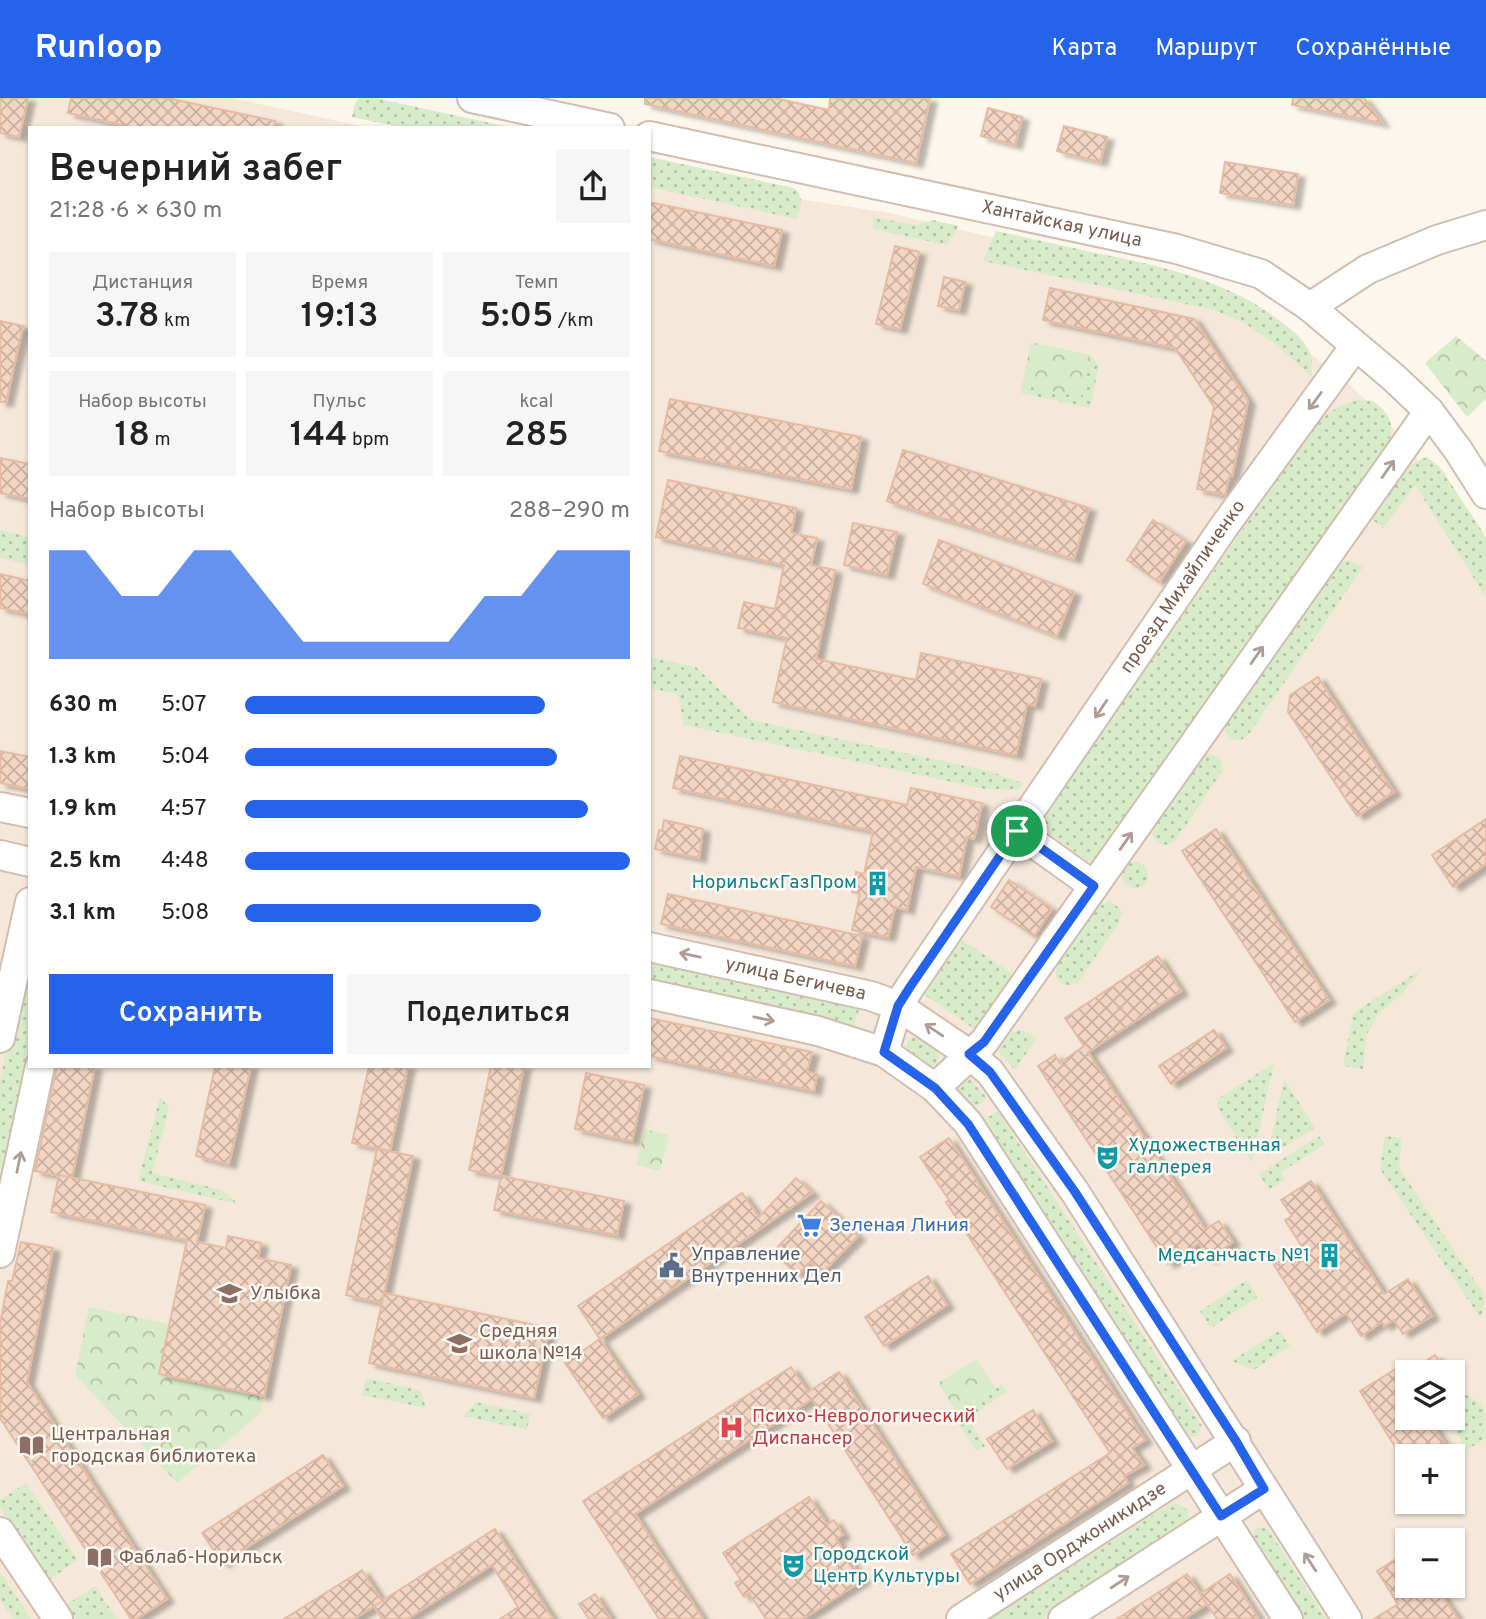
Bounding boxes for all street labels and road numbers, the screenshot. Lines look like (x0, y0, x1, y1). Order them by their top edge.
street label: Хантайская улица (979, 195, 1144, 253)
street label: проезд Михайличенко (1115, 495, 1251, 678)
street label: улица Бегичева (723, 952, 868, 1007)
street label: улица Орджоникидзе (989, 1477, 1171, 1607)

